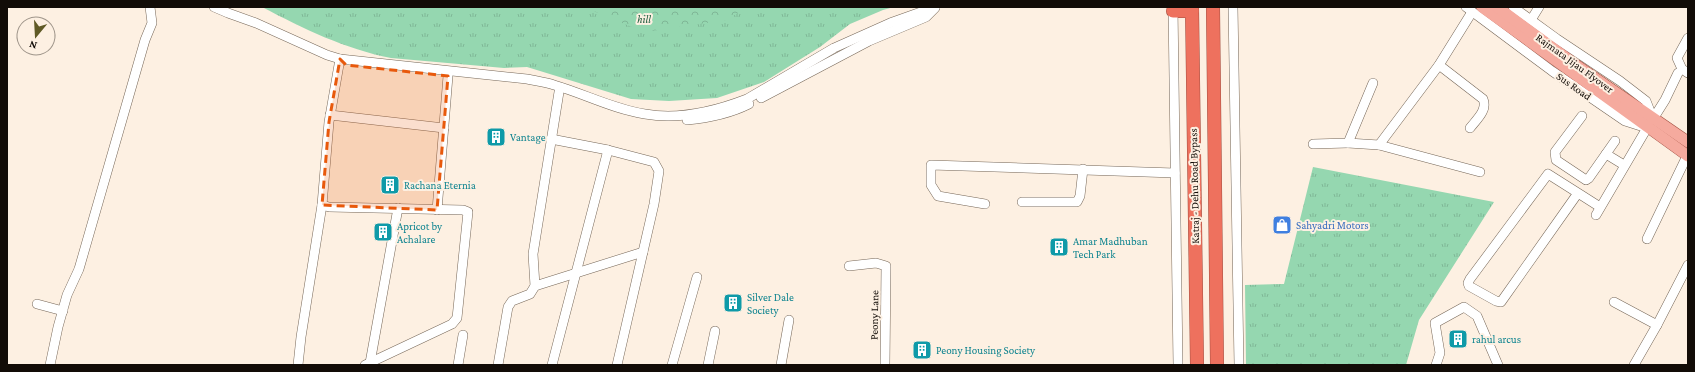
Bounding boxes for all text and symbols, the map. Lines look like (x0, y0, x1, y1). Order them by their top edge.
park label: hill (637, 13, 651, 25)
north arrow (16, 16, 56, 56)
street label: Rajmata Jijau Flyover (1533, 31, 1616, 96)
text: N (27, 38, 38, 52)
street label: Sus Road (1554, 70, 1594, 102)
building icon: Vantage (485, 126, 507, 148)
street label: Katraj - Dehu Road Bypass (1187, 128, 1202, 244)
place label: Vantage (510, 131, 546, 144)
building icon: Rachana Eternia (379, 174, 401, 196)
place label: Rachana Eternia (404, 179, 476, 191)
shop icon: Sahyadri Motors (1271, 214, 1293, 236)
place label: Sahyadri Motors (1296, 219, 1369, 232)
place label: Apricot by Achalare (397, 220, 443, 245)
building icon: Apricot by Achalare (372, 221, 394, 243)
place label: Amar Madhuban Tech Park (1073, 235, 1148, 260)
building icon: Amar Madhuban Tech Park (1048, 236, 1070, 258)
street label: Peony Lane (868, 290, 881, 340)
place label: Silver Dale Society (747, 291, 794, 317)
building icon: Silver Dale Society (722, 292, 744, 314)
building icon: rahul arcus (1447, 328, 1469, 350)
place label: rahul arcus (1472, 333, 1521, 345)
building icon: Peony Housing Society (911, 339, 933, 361)
place label: Peony Housing Society (936, 344, 1036, 357)

